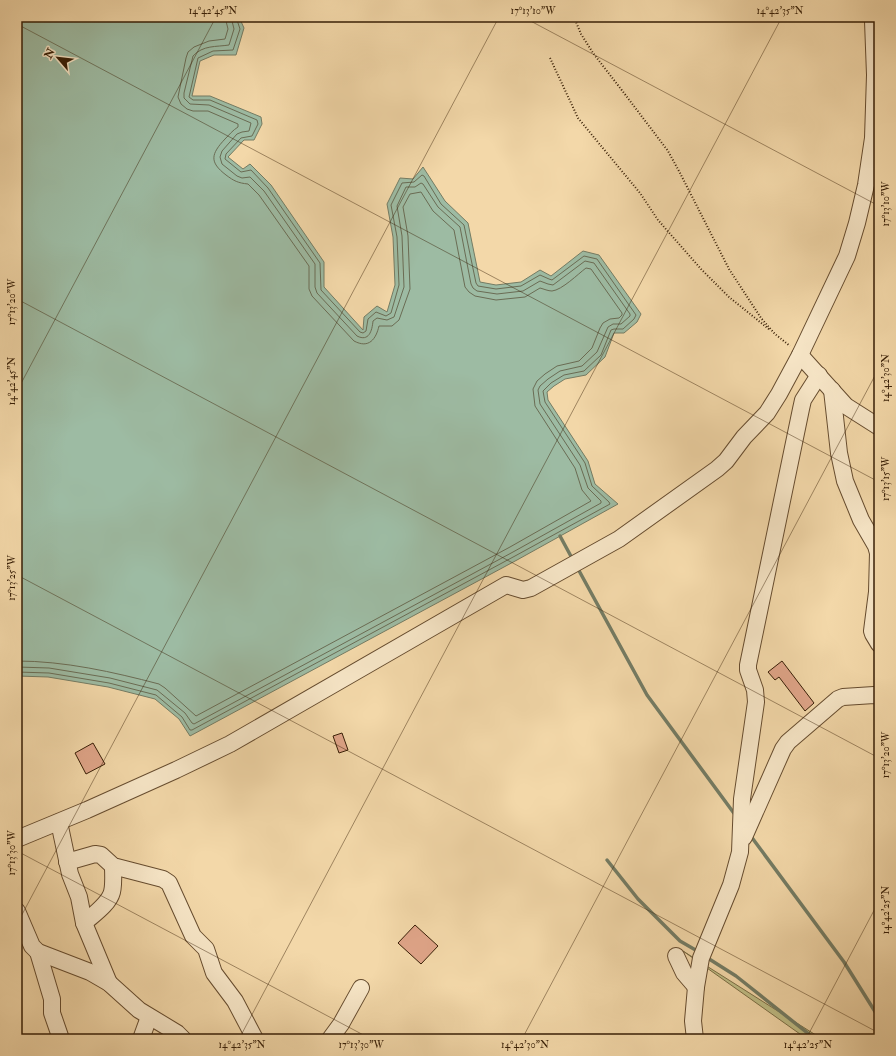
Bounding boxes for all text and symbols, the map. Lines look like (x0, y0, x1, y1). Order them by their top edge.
text: 14°42'45"N (189, 5, 237, 17)
text: 17°13'10"W (511, 5, 556, 17)
text: 14°42'35"N (756, 5, 804, 17)
north arrow (38, 38, 78, 78)
text: N (41, 45, 58, 62)
text: 17°13'10"W (880, 181, 892, 226)
text: 17°13'20"W (6, 278, 18, 325)
text: 14°42'30"N (880, 354, 892, 402)
text: 14°42'45"N (6, 357, 18, 405)
text: 17°13'15"W (880, 456, 892, 501)
text: 17°13'25"W (6, 554, 18, 601)
text: 17°13'20"W (880, 731, 892, 778)
text: 17°13'30"W (6, 830, 18, 876)
text: 14°42'25"N (880, 886, 892, 934)
text: 14°42'35"N (218, 1039, 266, 1051)
text: 17°13'30"W (338, 1039, 384, 1051)
text: 14°42'30"N (501, 1039, 549, 1051)
text: 14°42'25"N (784, 1039, 832, 1051)

